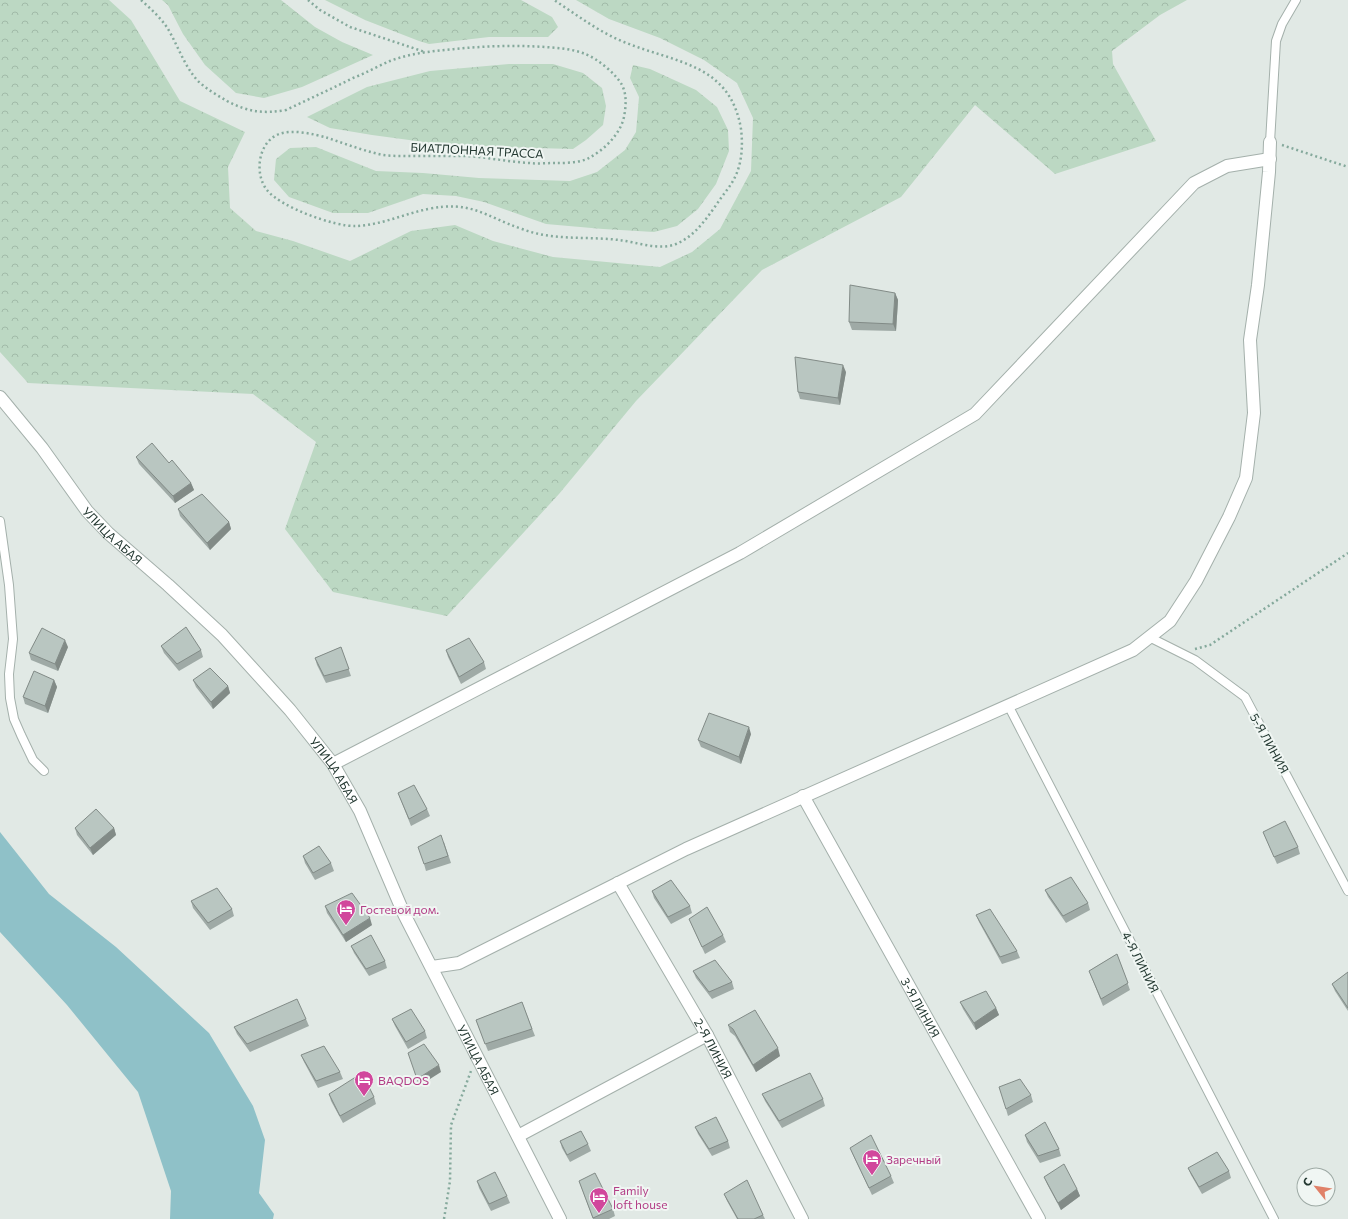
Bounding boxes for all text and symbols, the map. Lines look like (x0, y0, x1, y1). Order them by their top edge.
street label: БИАТЛОННАЯ ТРАССА (410, 140, 544, 160)
street label: УЛИЦА АБАЯ (80, 504, 146, 567)
street label: 5-Я ЛИНИЯ (1248, 711, 1292, 775)
street label: УЛИЦА АБАЯ (307, 734, 361, 806)
hotel icon: Гостевой дом. (335, 898, 357, 926)
place label: Гостевой дом. (360, 902, 439, 916)
street label: 4-Я ЛИНИЯ (1120, 929, 1162, 995)
street label: 3-Я ЛИНИЯ (899, 975, 943, 1040)
street label: 2-Я ЛИНИЯ (692, 1016, 735, 1081)
street label: УЛИЦА АБАЯ (455, 1022, 502, 1097)
hotel icon: BAQDOS (353, 1069, 375, 1097)
place label: BAQDOS (378, 1073, 429, 1087)
hotel icon: Заречный (861, 1148, 883, 1176)
place label: Заречный (886, 1152, 941, 1166)
north arrow (1296, 1167, 1336, 1207)
text: С (1299, 1175, 1315, 1188)
place label: Family loft house (613, 1183, 668, 1211)
hotel icon: Family loft house (588, 1186, 610, 1214)

